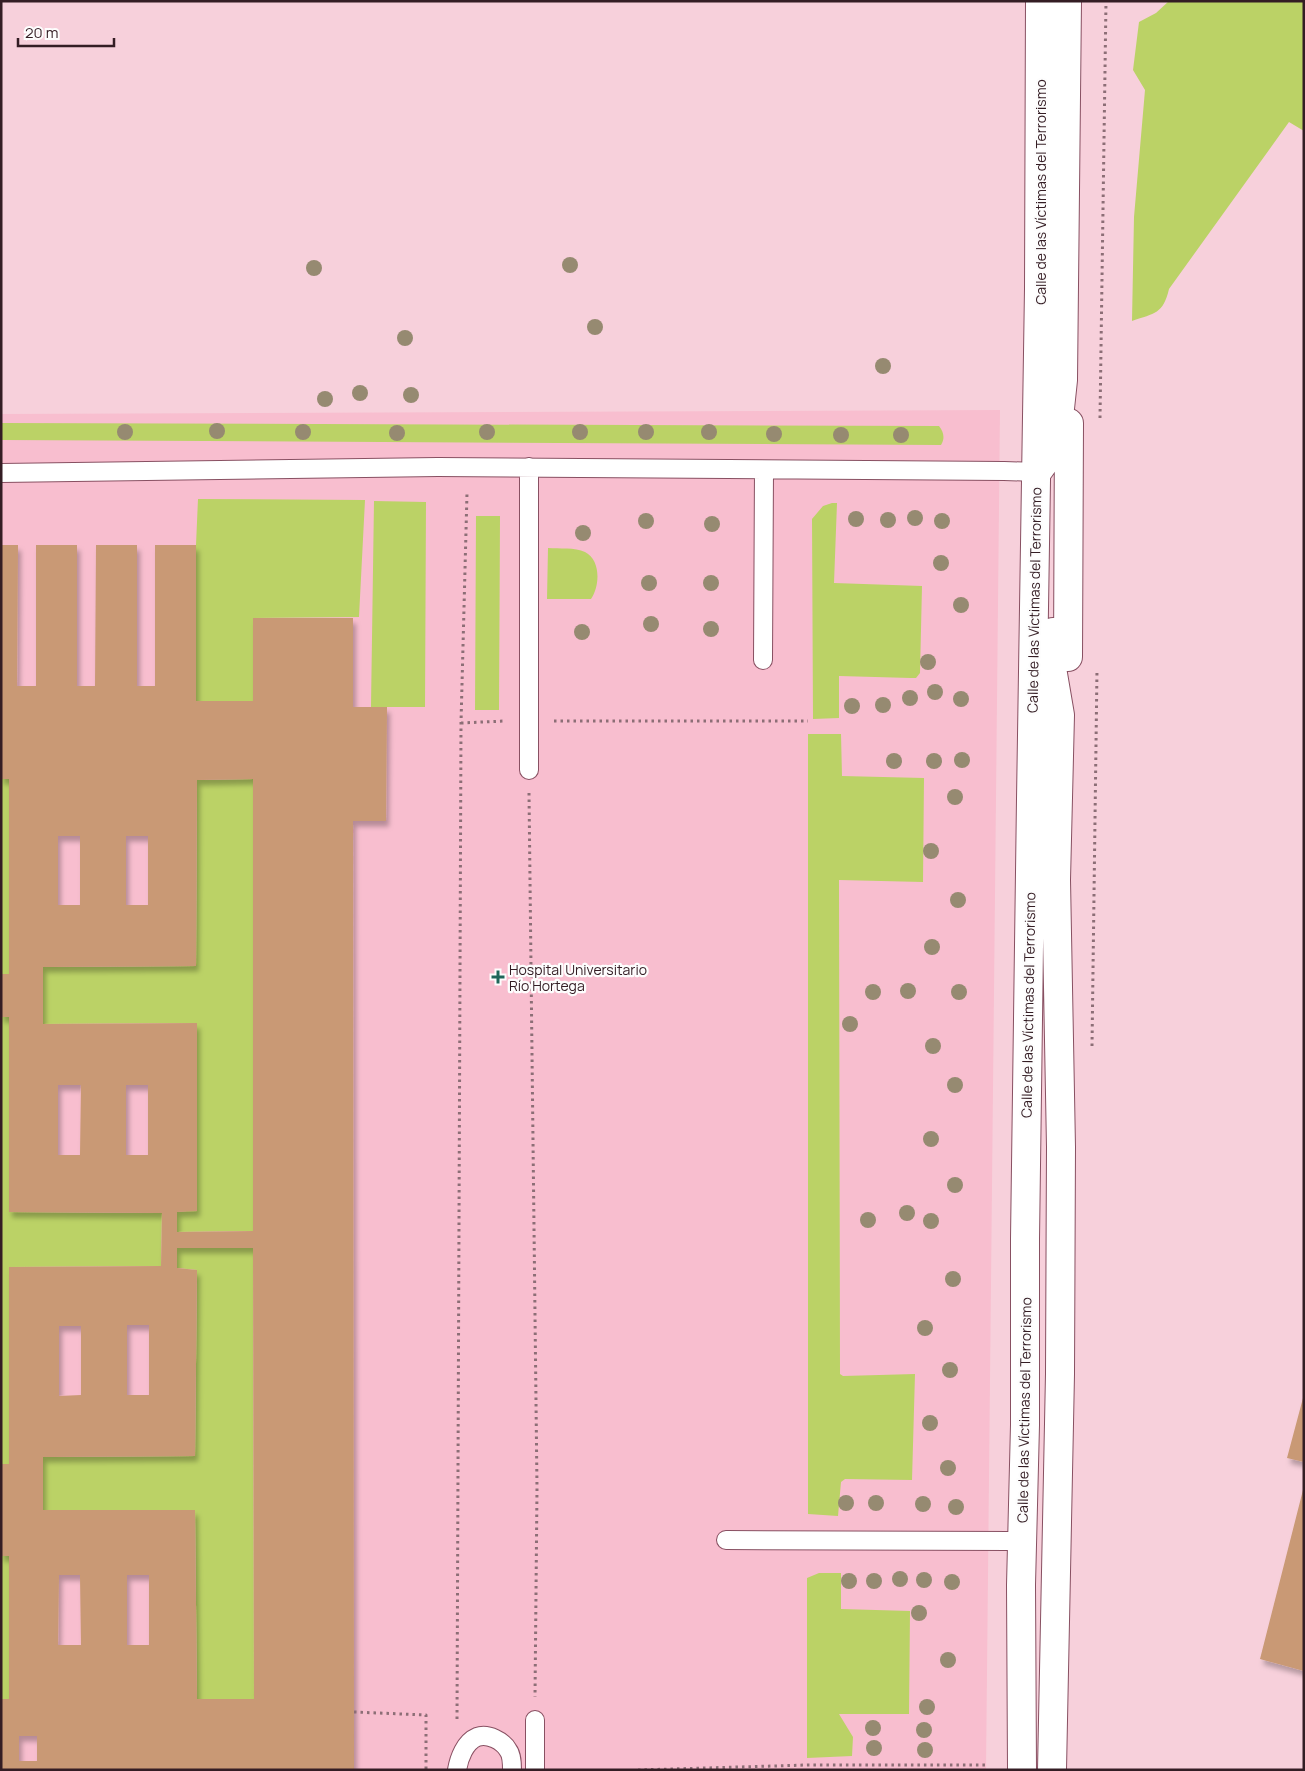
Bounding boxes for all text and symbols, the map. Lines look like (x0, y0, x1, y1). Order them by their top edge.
scale bar (18, 15, 114, 47)
text: 20 m (25, 22, 58, 43)
street label: Calle de las Víctimas del Terrorismo (1031, 79, 1050, 305)
street label: Calle de las Víctimas del Terrorismo (1023, 487, 1045, 713)
street label: Calle de las Víctimas del Terrorismo (1017, 892, 1039, 1118)
place label: Hospital Universitario Río Hortega (509, 960, 647, 995)
marker: Hospital Universitario Río Hortega (491, 970, 505, 984)
street label: Calle de las Víctimas del Terrorismo (1013, 1297, 1035, 1523)

